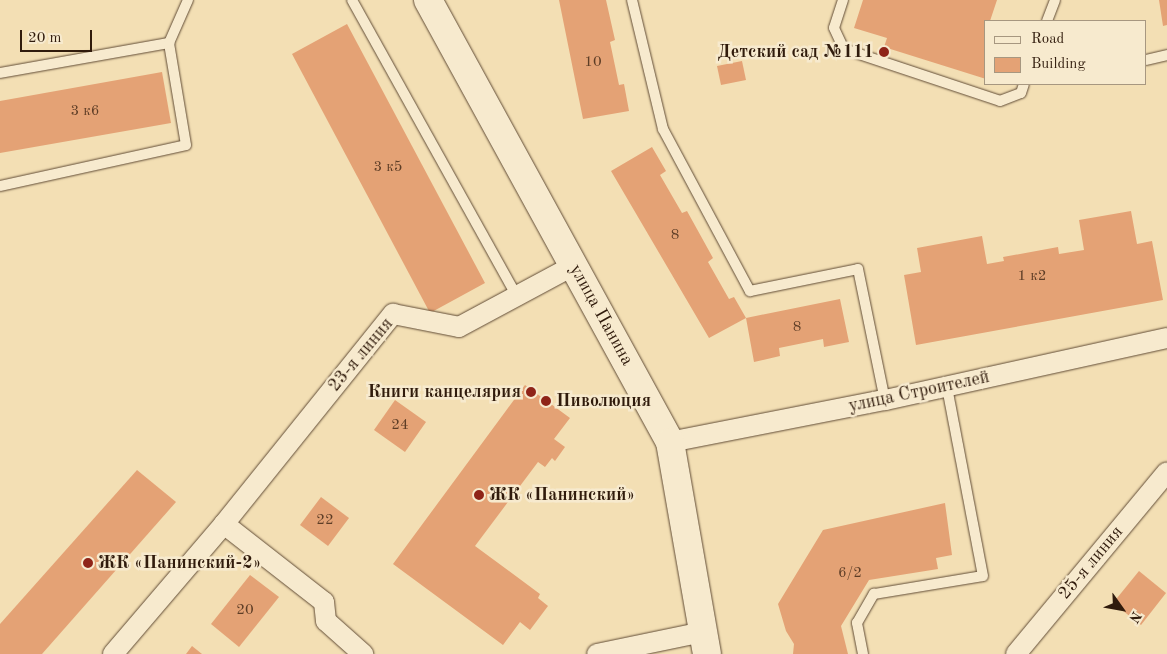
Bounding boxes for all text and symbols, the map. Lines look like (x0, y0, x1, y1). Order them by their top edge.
scale bar (22, 20, 95, 52)
legend (984, 20, 1147, 85)
text: 20 m (28, 31, 62, 46)
text: Road (1031, 32, 1064, 47)
place label: Детский сад №111 (717, 41, 874, 63)
marker: Детский сад №111 (878, 46, 890, 58)
house number: 10 (584, 54, 602, 72)
text: Building (1031, 57, 1086, 72)
house number: 3 к6 (70, 103, 100, 121)
house number: 3 к5 (373, 159, 403, 177)
house number: 8 (671, 227, 679, 245)
street label: улица Панина (564, 261, 638, 369)
house number: 1 к2 (1017, 268, 1047, 286)
street label: 23-я линия (324, 314, 398, 396)
house number: 8 (793, 319, 801, 337)
street label: улица Строителей (847, 367, 991, 417)
place label: Книги канцелярия (367, 381, 521, 403)
marker: Книги канцелярия (525, 386, 537, 398)
place label: Пиволюция (556, 390, 651, 412)
marker: Пиволюция (540, 395, 552, 407)
house number: 24 (391, 417, 409, 435)
place label: ЖК «Панинский» (489, 484, 635, 506)
marker: ЖК «Панинский» (473, 489, 485, 501)
house number: 22 (316, 512, 334, 530)
street label: 25-я линия (1054, 522, 1128, 604)
place label: ЖК «Панинский-2» (98, 552, 261, 574)
marker: ЖК «Панинский-2» (82, 557, 94, 569)
house number: 6/2 (838, 565, 862, 583)
north arrow (1097, 584, 1147, 634)
house number: 20 (236, 602, 254, 620)
text: N (1126, 609, 1143, 625)

